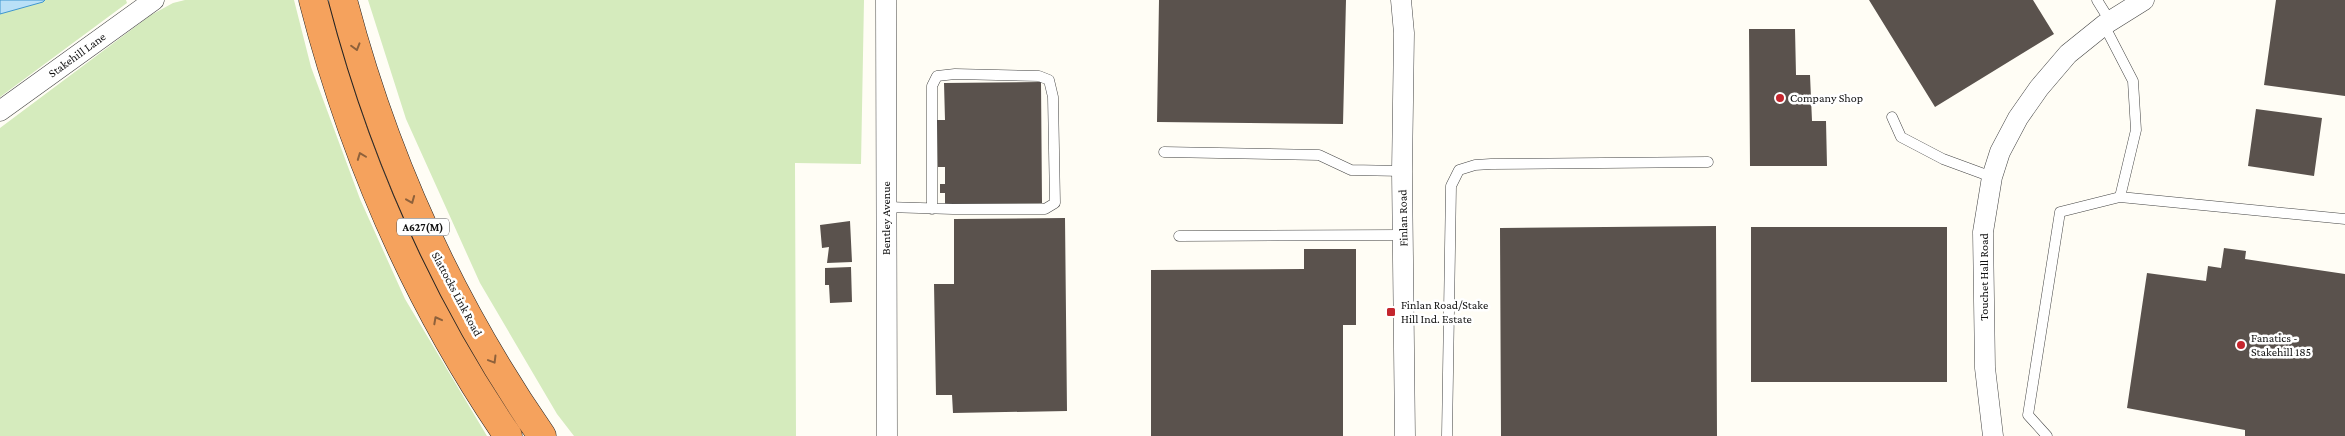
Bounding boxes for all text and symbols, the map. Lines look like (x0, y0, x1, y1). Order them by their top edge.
street label: Stakehill Lane (46, 30, 108, 80)
one-way arrow (351, 42, 361, 51)
place label: Company Shop (1790, 91, 1863, 105)
marker: Company Shop (1774, 92, 1786, 104)
one-way arrow (357, 153, 367, 161)
street label: Bentley Avenue (879, 181, 893, 255)
street label: Finlan Road (1395, 189, 1410, 247)
one-way arrow (405, 195, 415, 204)
road number: A627(M) (397, 218, 449, 236)
street label: Touchet Hall Road (1977, 233, 1991, 321)
street label: Slattocks Link Road (429, 249, 485, 339)
place label: Finlan Road/Stake Hill Ind. Estate (1401, 298, 1488, 326)
marker: Finlan Road/Stake Hill Ind. Estate (1385, 306, 1397, 318)
one-way arrow (433, 316, 443, 325)
place label: Fanatics - Stakehill 185 (2251, 331, 2311, 359)
marker: Fanatics - Stakehill 185 (2235, 339, 2247, 351)
one-way arrow (487, 354, 497, 363)

